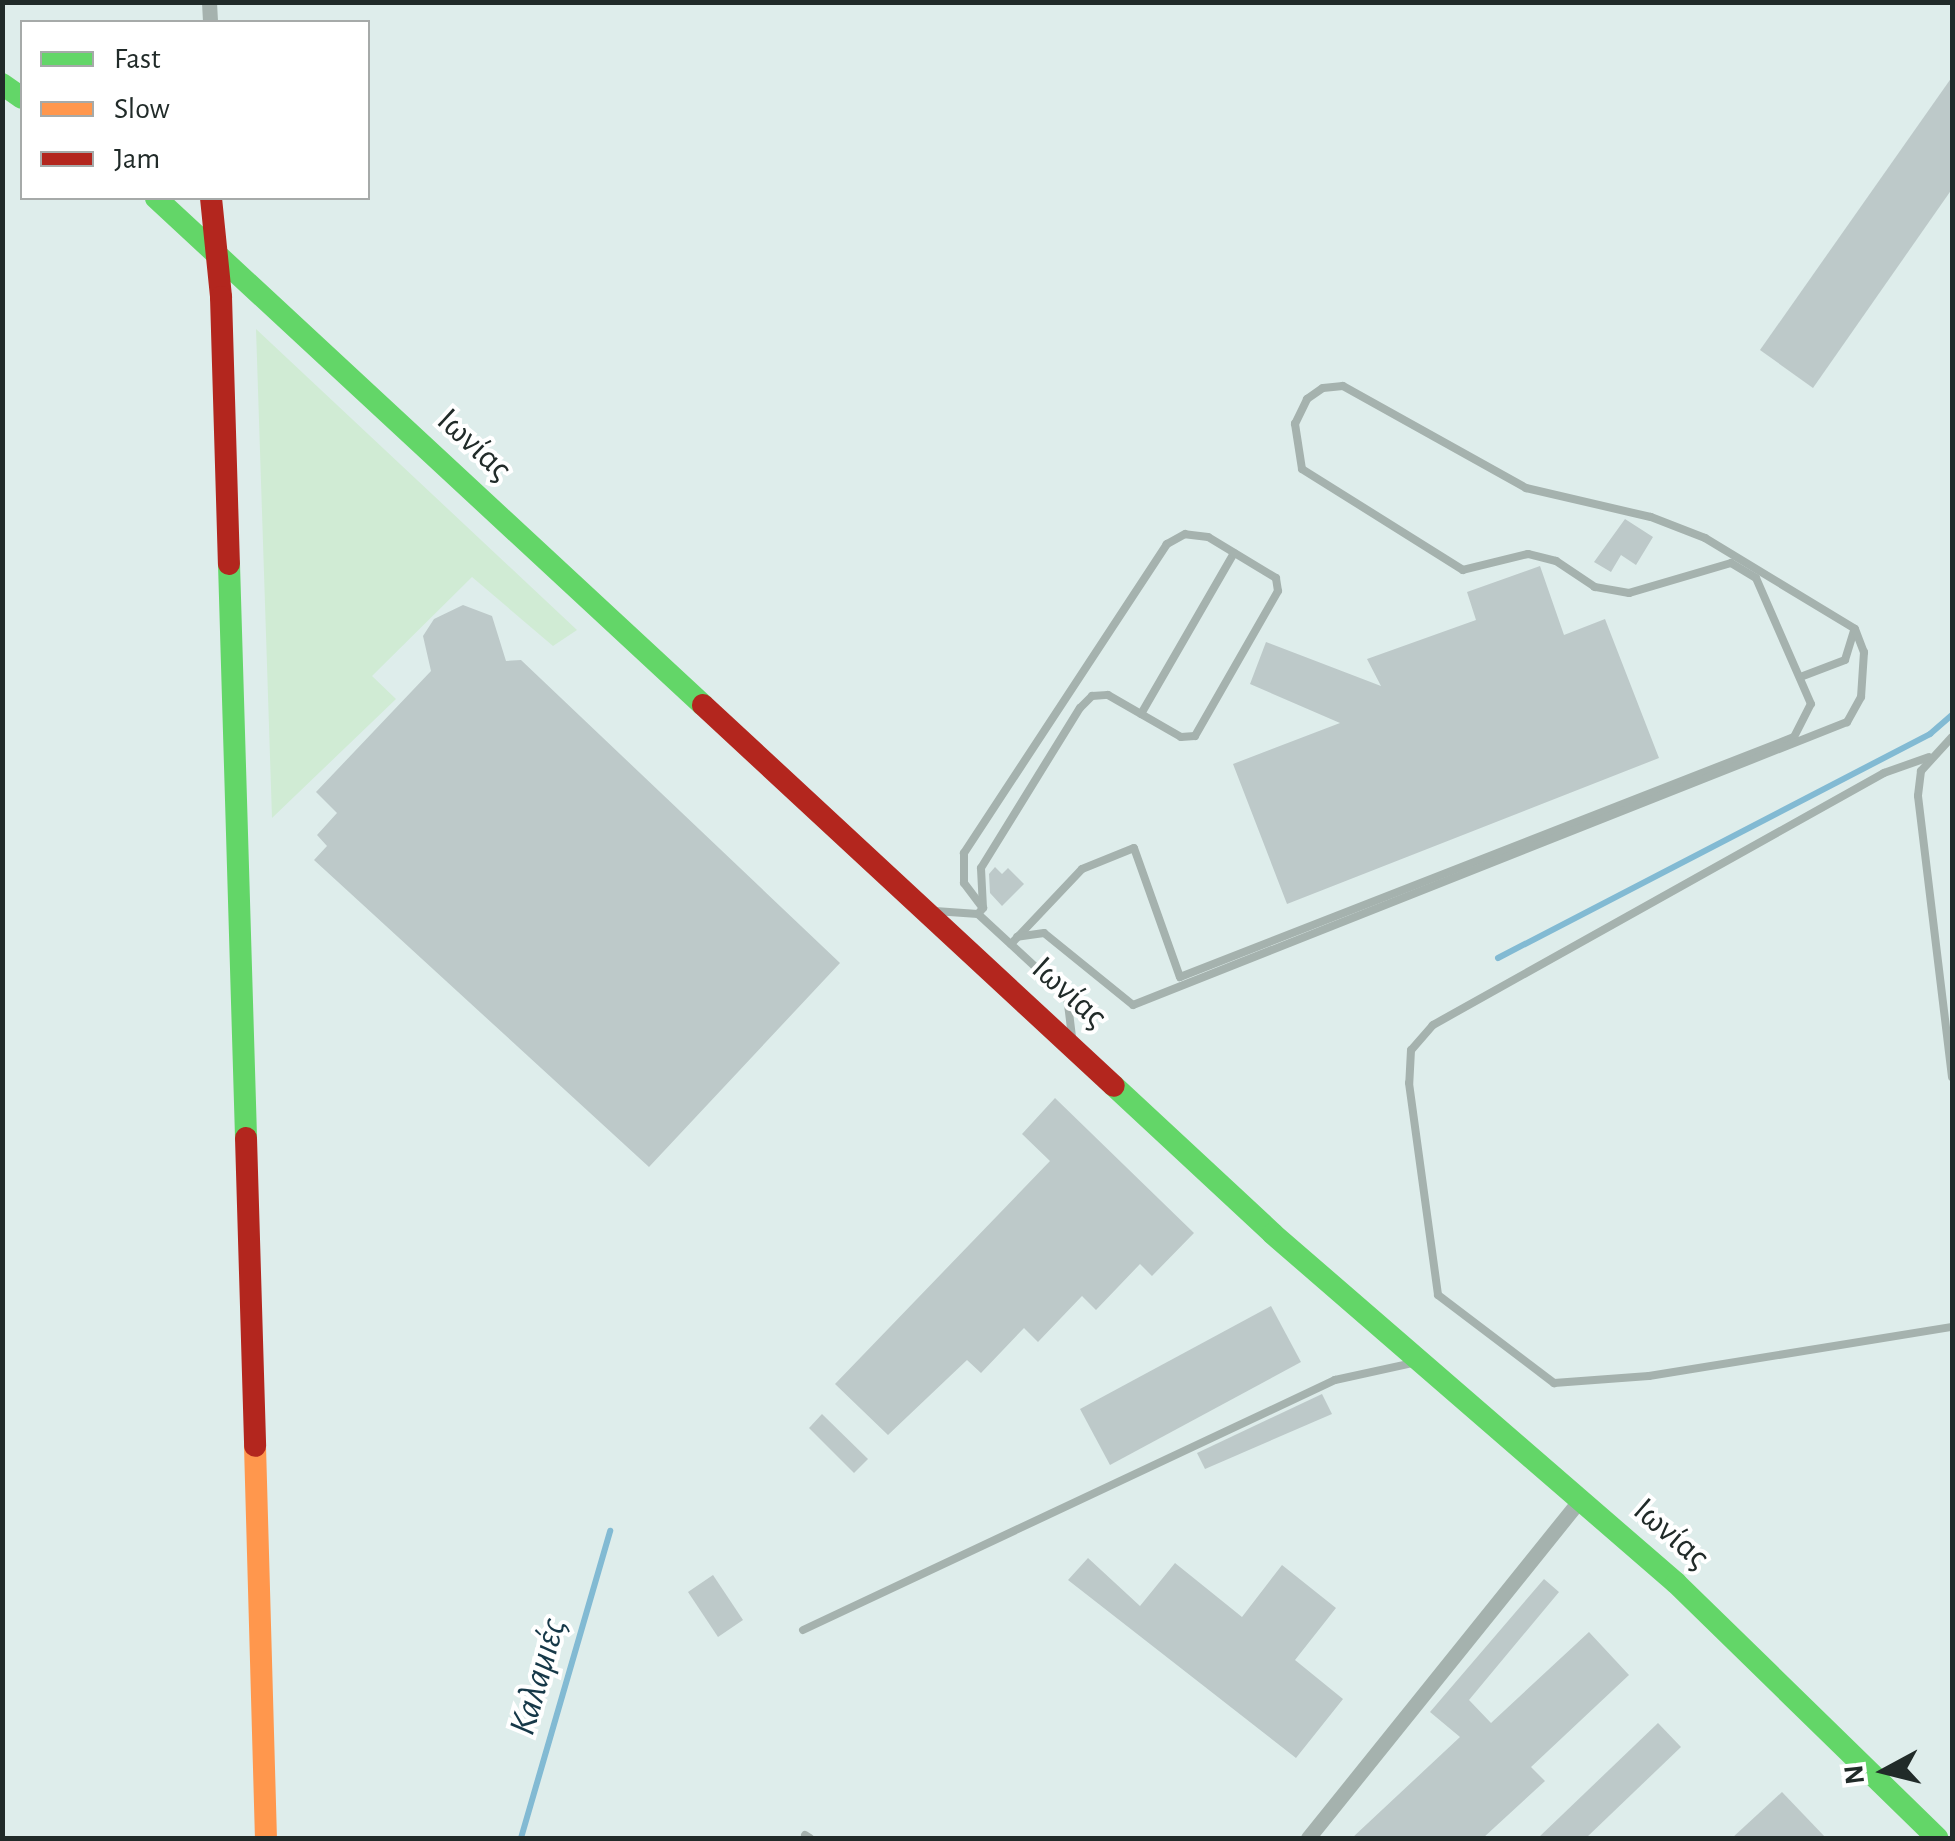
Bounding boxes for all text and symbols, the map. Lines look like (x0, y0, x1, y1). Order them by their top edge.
legend (20, 20, 370, 200)
text: Fast (114, 44, 161, 74)
text: Slow (114, 94, 170, 124)
text: Jam (114, 144, 160, 174)
street label: Ιωνίας (428, 400, 520, 490)
street label: Ιωνίας (1022, 948, 1116, 1038)
street label: Ιωνίας (1624, 1489, 1718, 1579)
water label: Καλαμιές (501, 1613, 577, 1741)
north arrow (1835, 1721, 1935, 1821)
text: N (1840, 1763, 1870, 1786)

